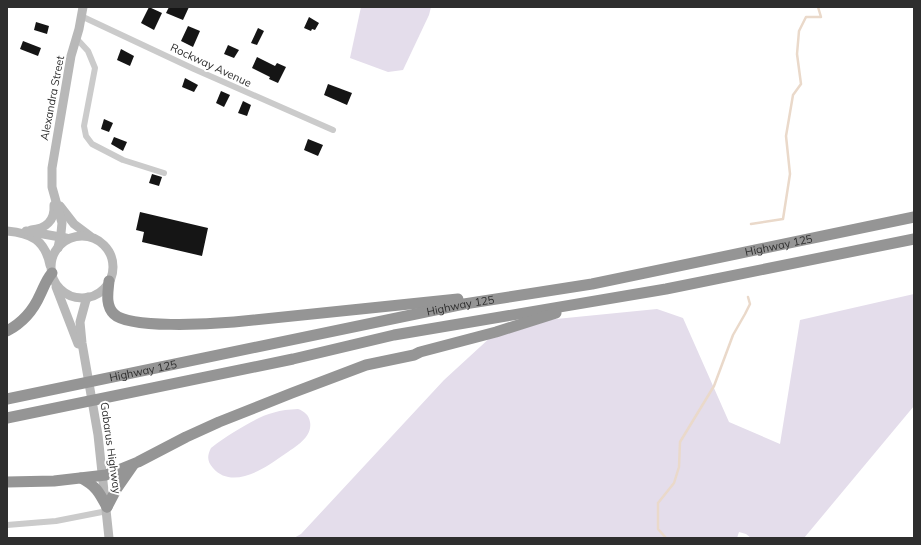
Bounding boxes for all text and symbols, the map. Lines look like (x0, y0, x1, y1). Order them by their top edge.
street label: Rockway Avenue (168, 40, 254, 90)
street label: Alexandra Street (37, 54, 67, 142)
street label: Highway 125 (744, 231, 814, 259)
street label: Highway 125 (425, 292, 496, 319)
street label: Highway 125 (108, 357, 179, 385)
street label: Gabarus Highway (98, 401, 124, 495)

